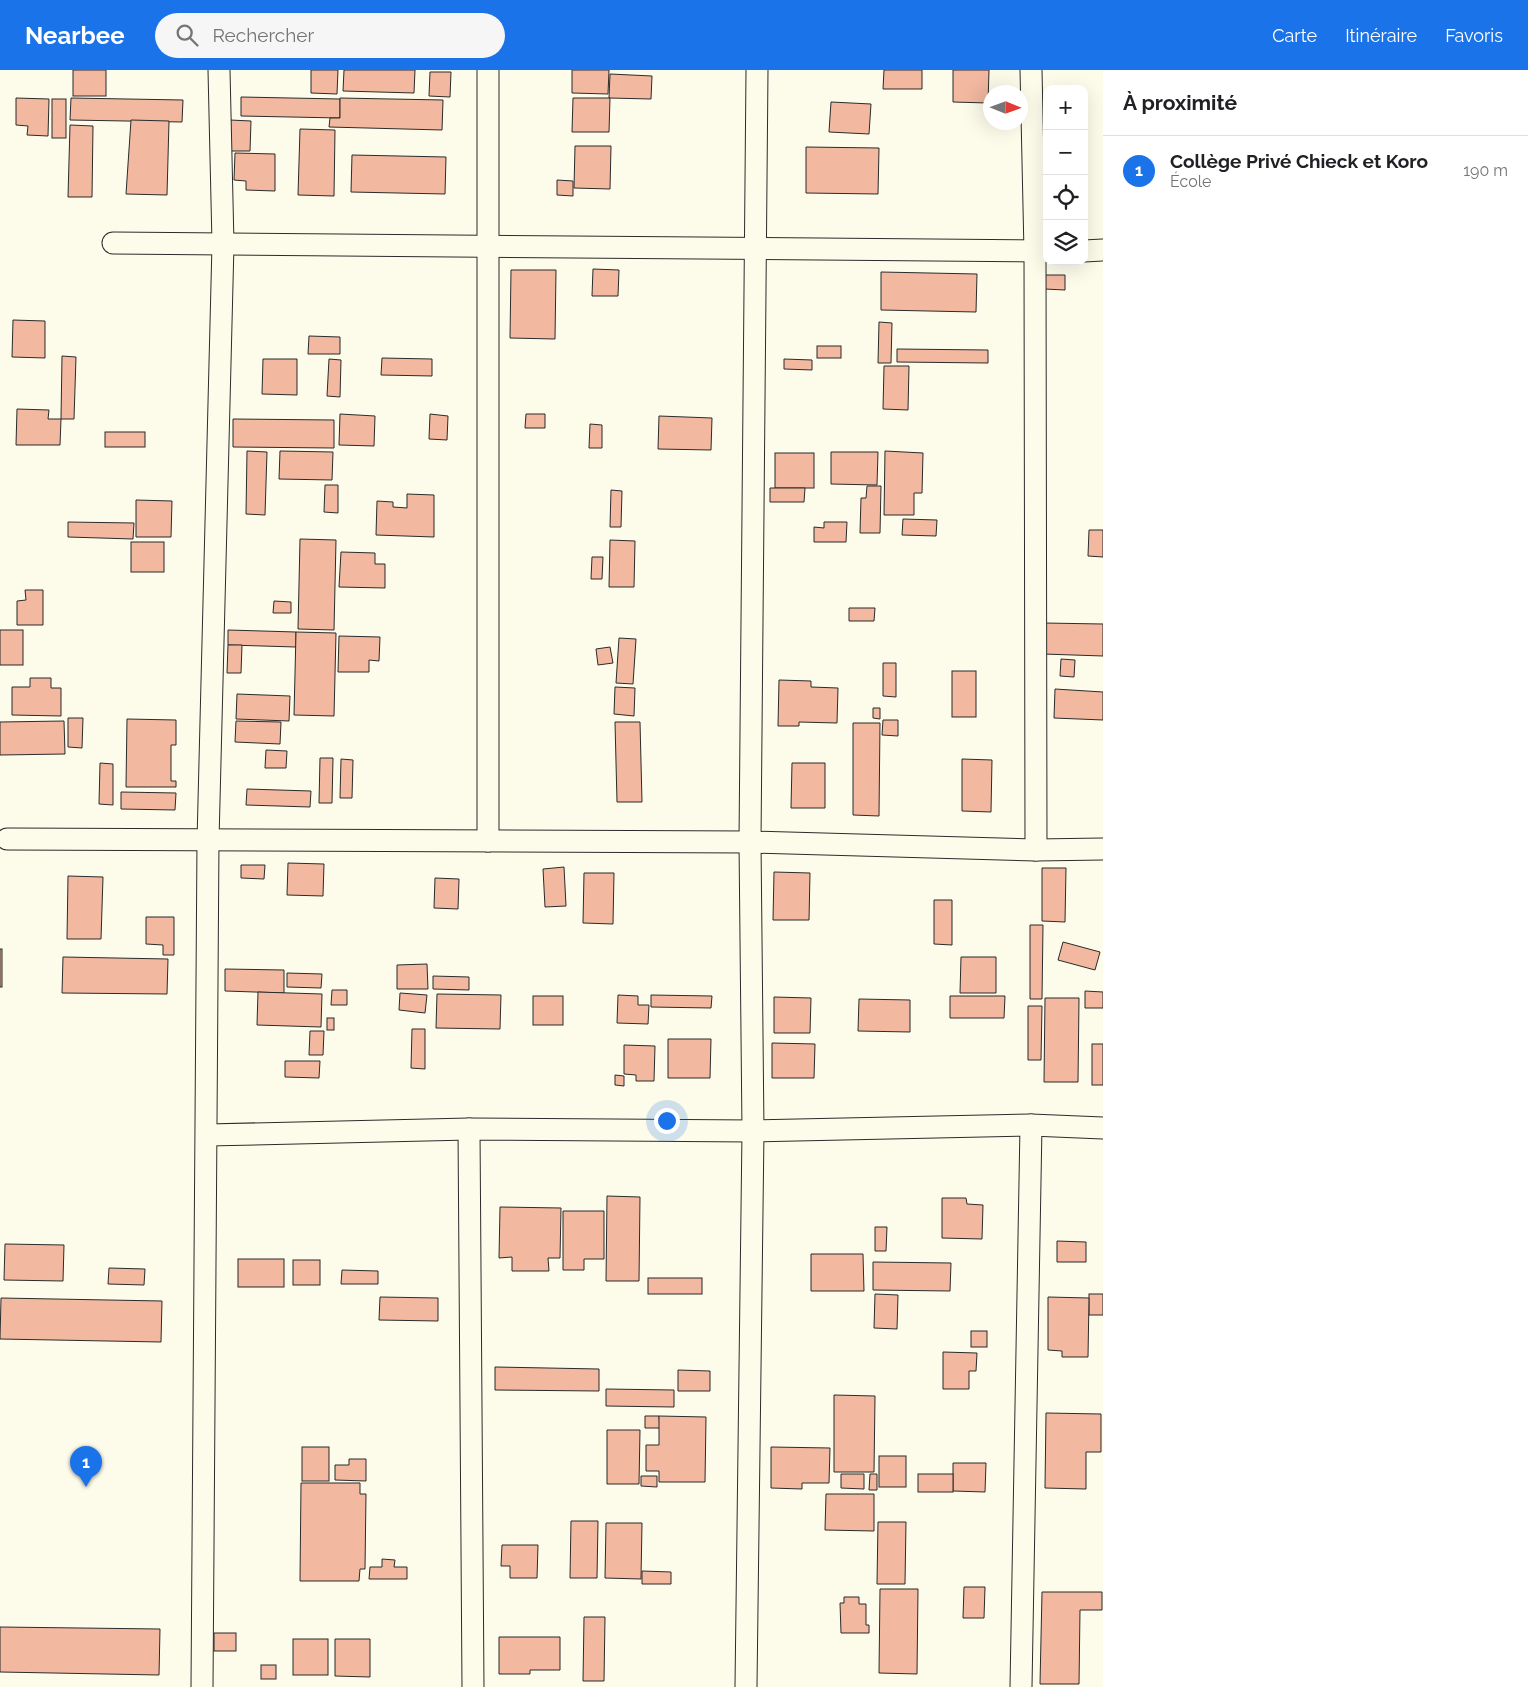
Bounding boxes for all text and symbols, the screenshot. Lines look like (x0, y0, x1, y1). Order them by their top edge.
search box (155, 13, 505, 58)
text: Nearbee (25, 21, 125, 50)
icon: search (173, 21, 201, 49)
text: Rechercher (213, 24, 314, 46)
text: Carte (1272, 25, 1317, 46)
text: Itinéraire (1345, 25, 1417, 46)
text: Favoris (1445, 25, 1503, 46)
north arrow (983, 85, 1028, 130)
map controls (1043, 85, 1088, 265)
button: + (1043, 85, 1088, 130)
text: À proximité (1123, 90, 1237, 115)
button: − (1043, 130, 1088, 175)
text: Collège Privé Chieck et Koro (1170, 150, 1428, 172)
text: 1 (1135, 161, 1143, 180)
text: 190 m (1463, 161, 1508, 180)
text: École (1170, 172, 1211, 191)
button: locate (1043, 175, 1088, 220)
button: layers (1043, 220, 1088, 265)
your location (654, 1108, 680, 1134)
pin: 1 (70, 1446, 102, 1487)

